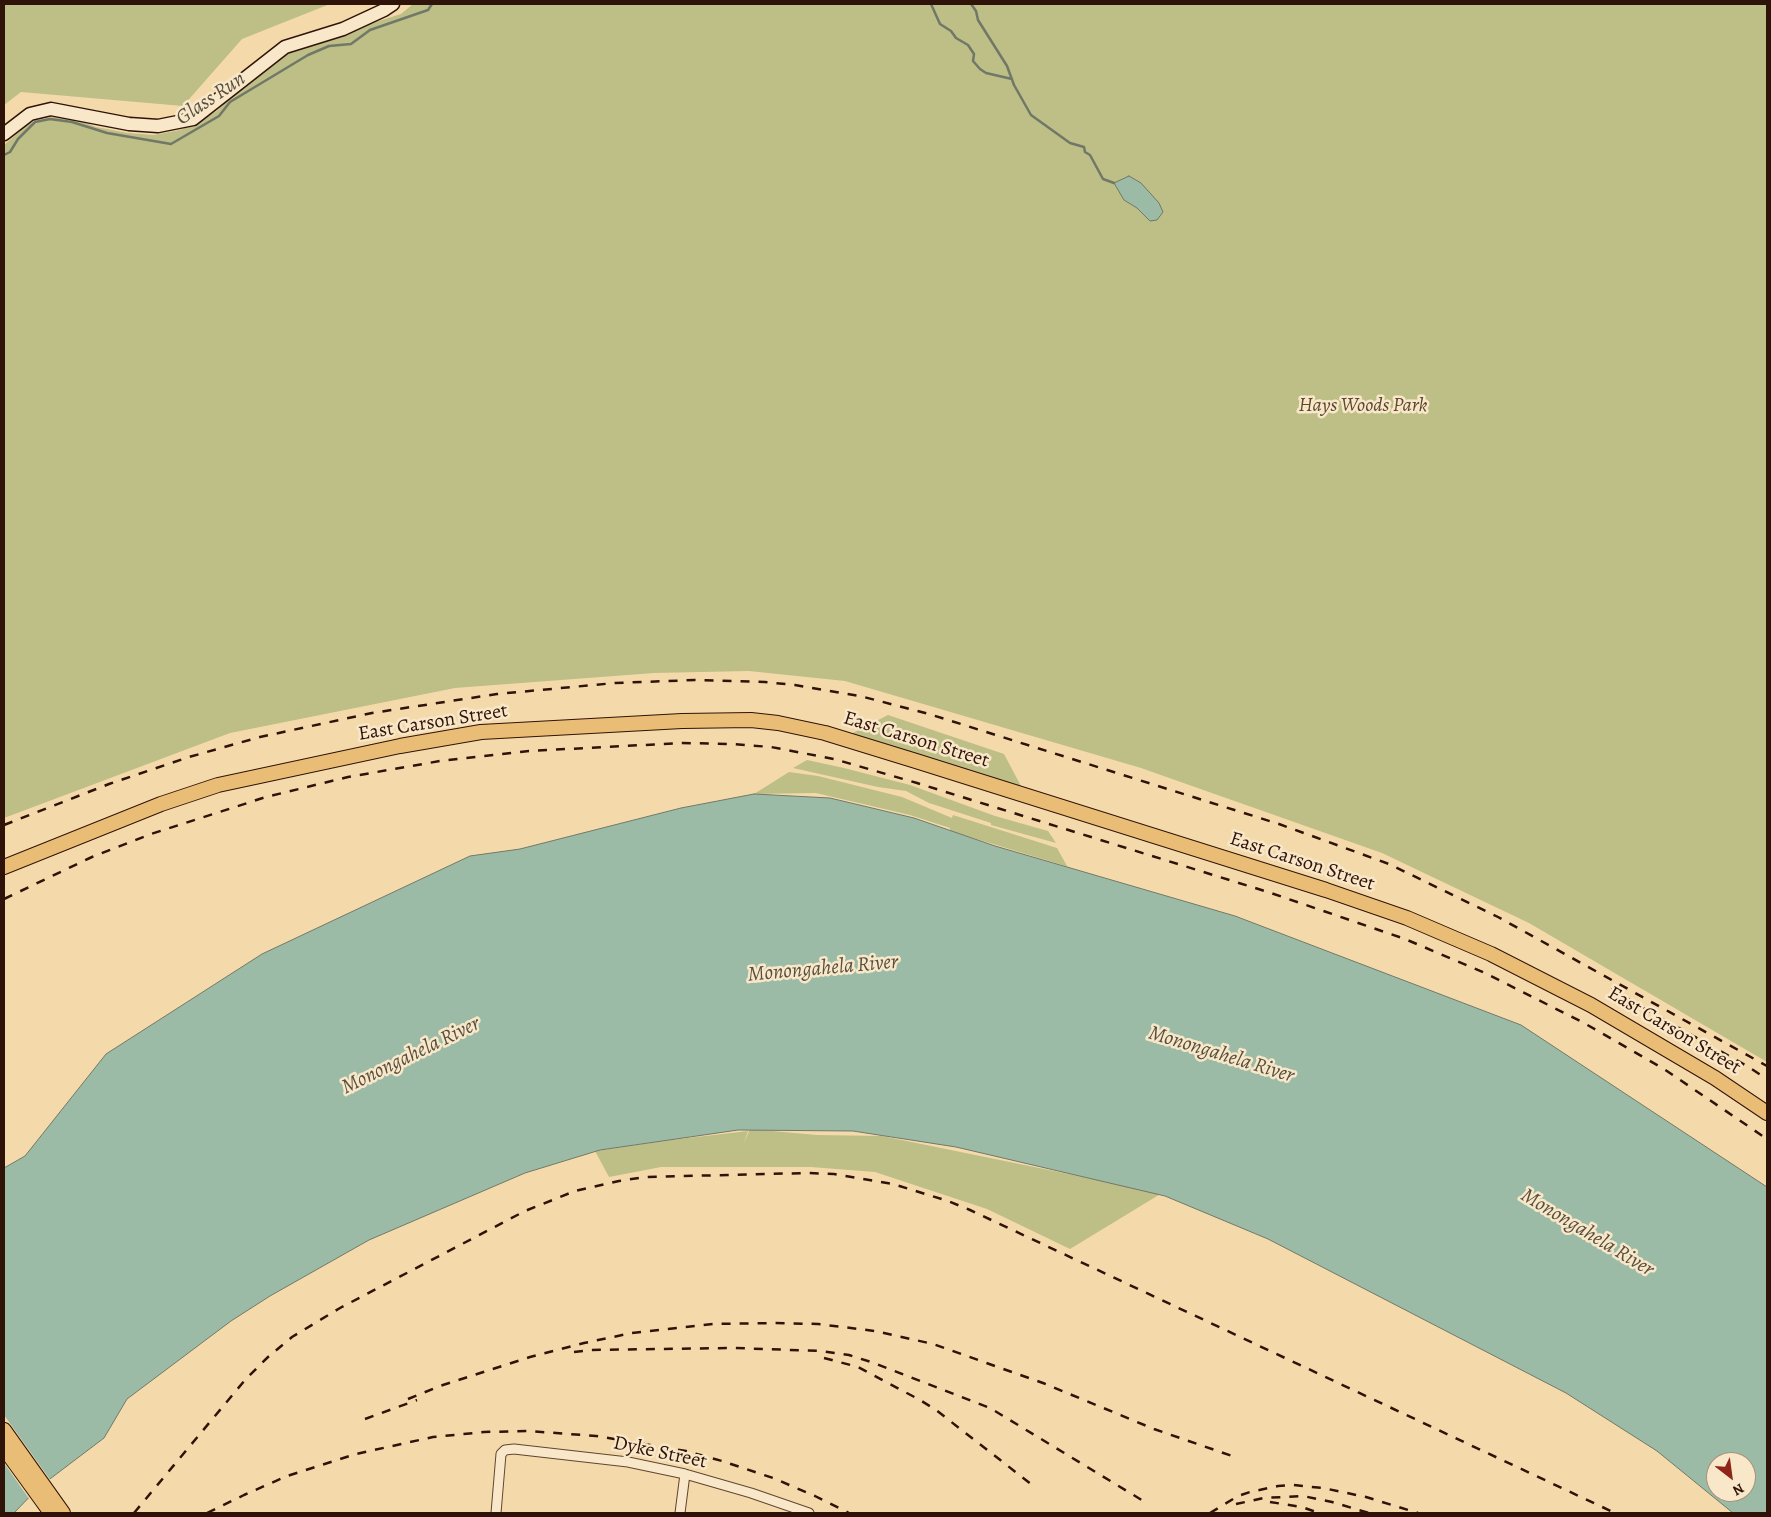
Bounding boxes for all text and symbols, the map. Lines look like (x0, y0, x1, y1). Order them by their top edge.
water label: Glass Run (172, 67, 250, 131)
park label: Hays Woods Park (1299, 394, 1427, 418)
street label: East Carson Street (357, 699, 509, 747)
street label: East Carson Street (840, 706, 992, 774)
street label: East Carson Street (1227, 827, 1377, 897)
water label: Monongahela River (747, 950, 899, 988)
street label: East Carson Street (1603, 982, 1745, 1080)
water label: Monongahela River (338, 1012, 484, 1100)
water label: Monongahela River (1145, 1021, 1297, 1089)
water label: Monongahela River (1516, 1183, 1658, 1283)
street label: Dyke Street (611, 1431, 709, 1475)
north arrow (1706, 1452, 1756, 1502)
text: N (1729, 1479, 1747, 1500)

